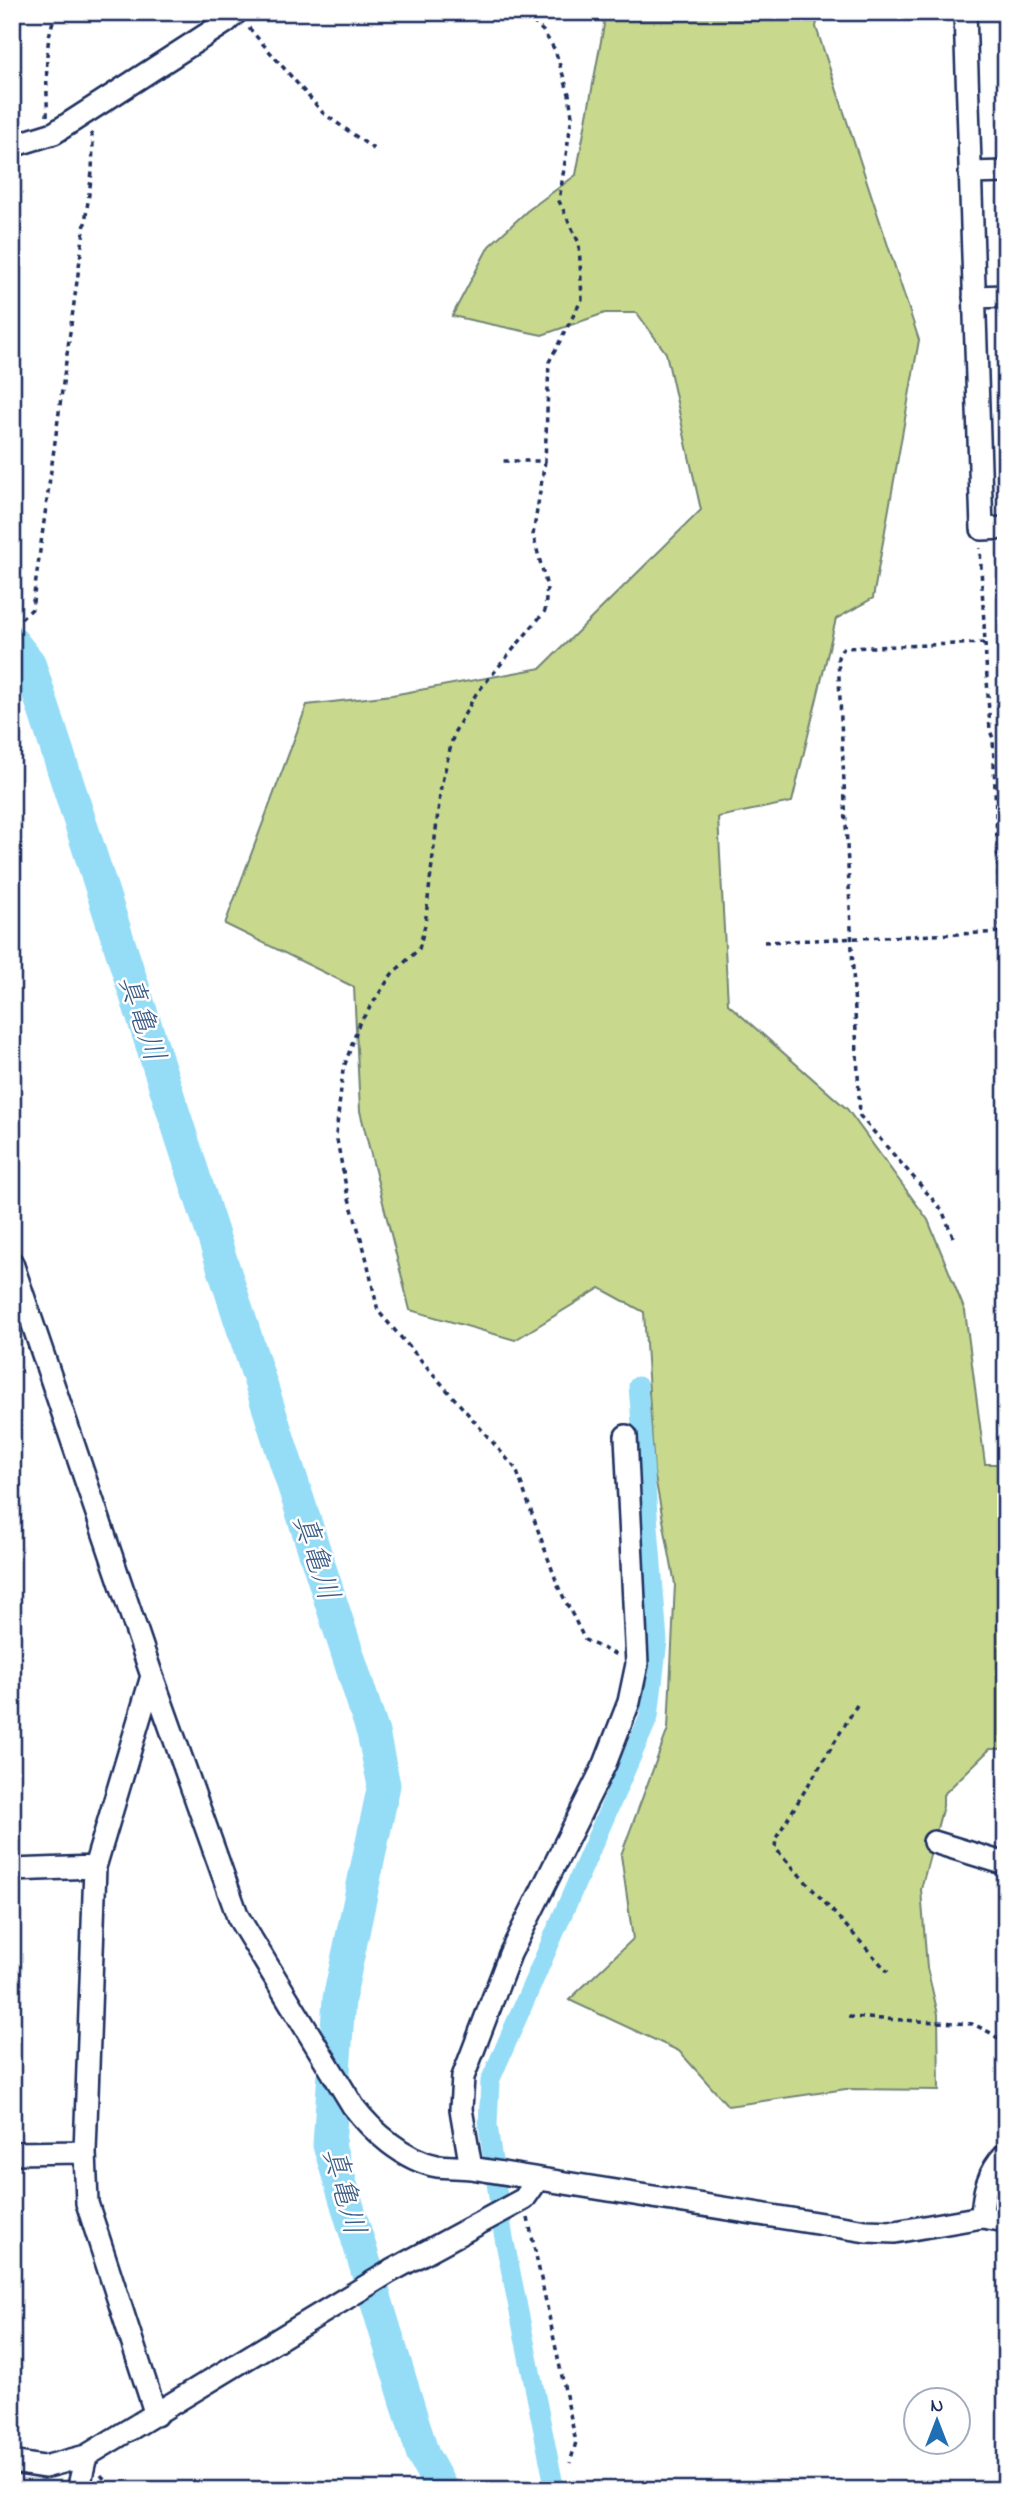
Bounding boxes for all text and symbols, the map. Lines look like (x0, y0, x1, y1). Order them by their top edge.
water label: 真亀川 (105, 969, 175, 1069)
water label: 真亀川 (279, 1508, 349, 1608)
water label: 真亀川 (309, 2143, 375, 2241)
north arrow (902, 2386, 972, 2456)
text: N (931, 2393, 944, 2420)

